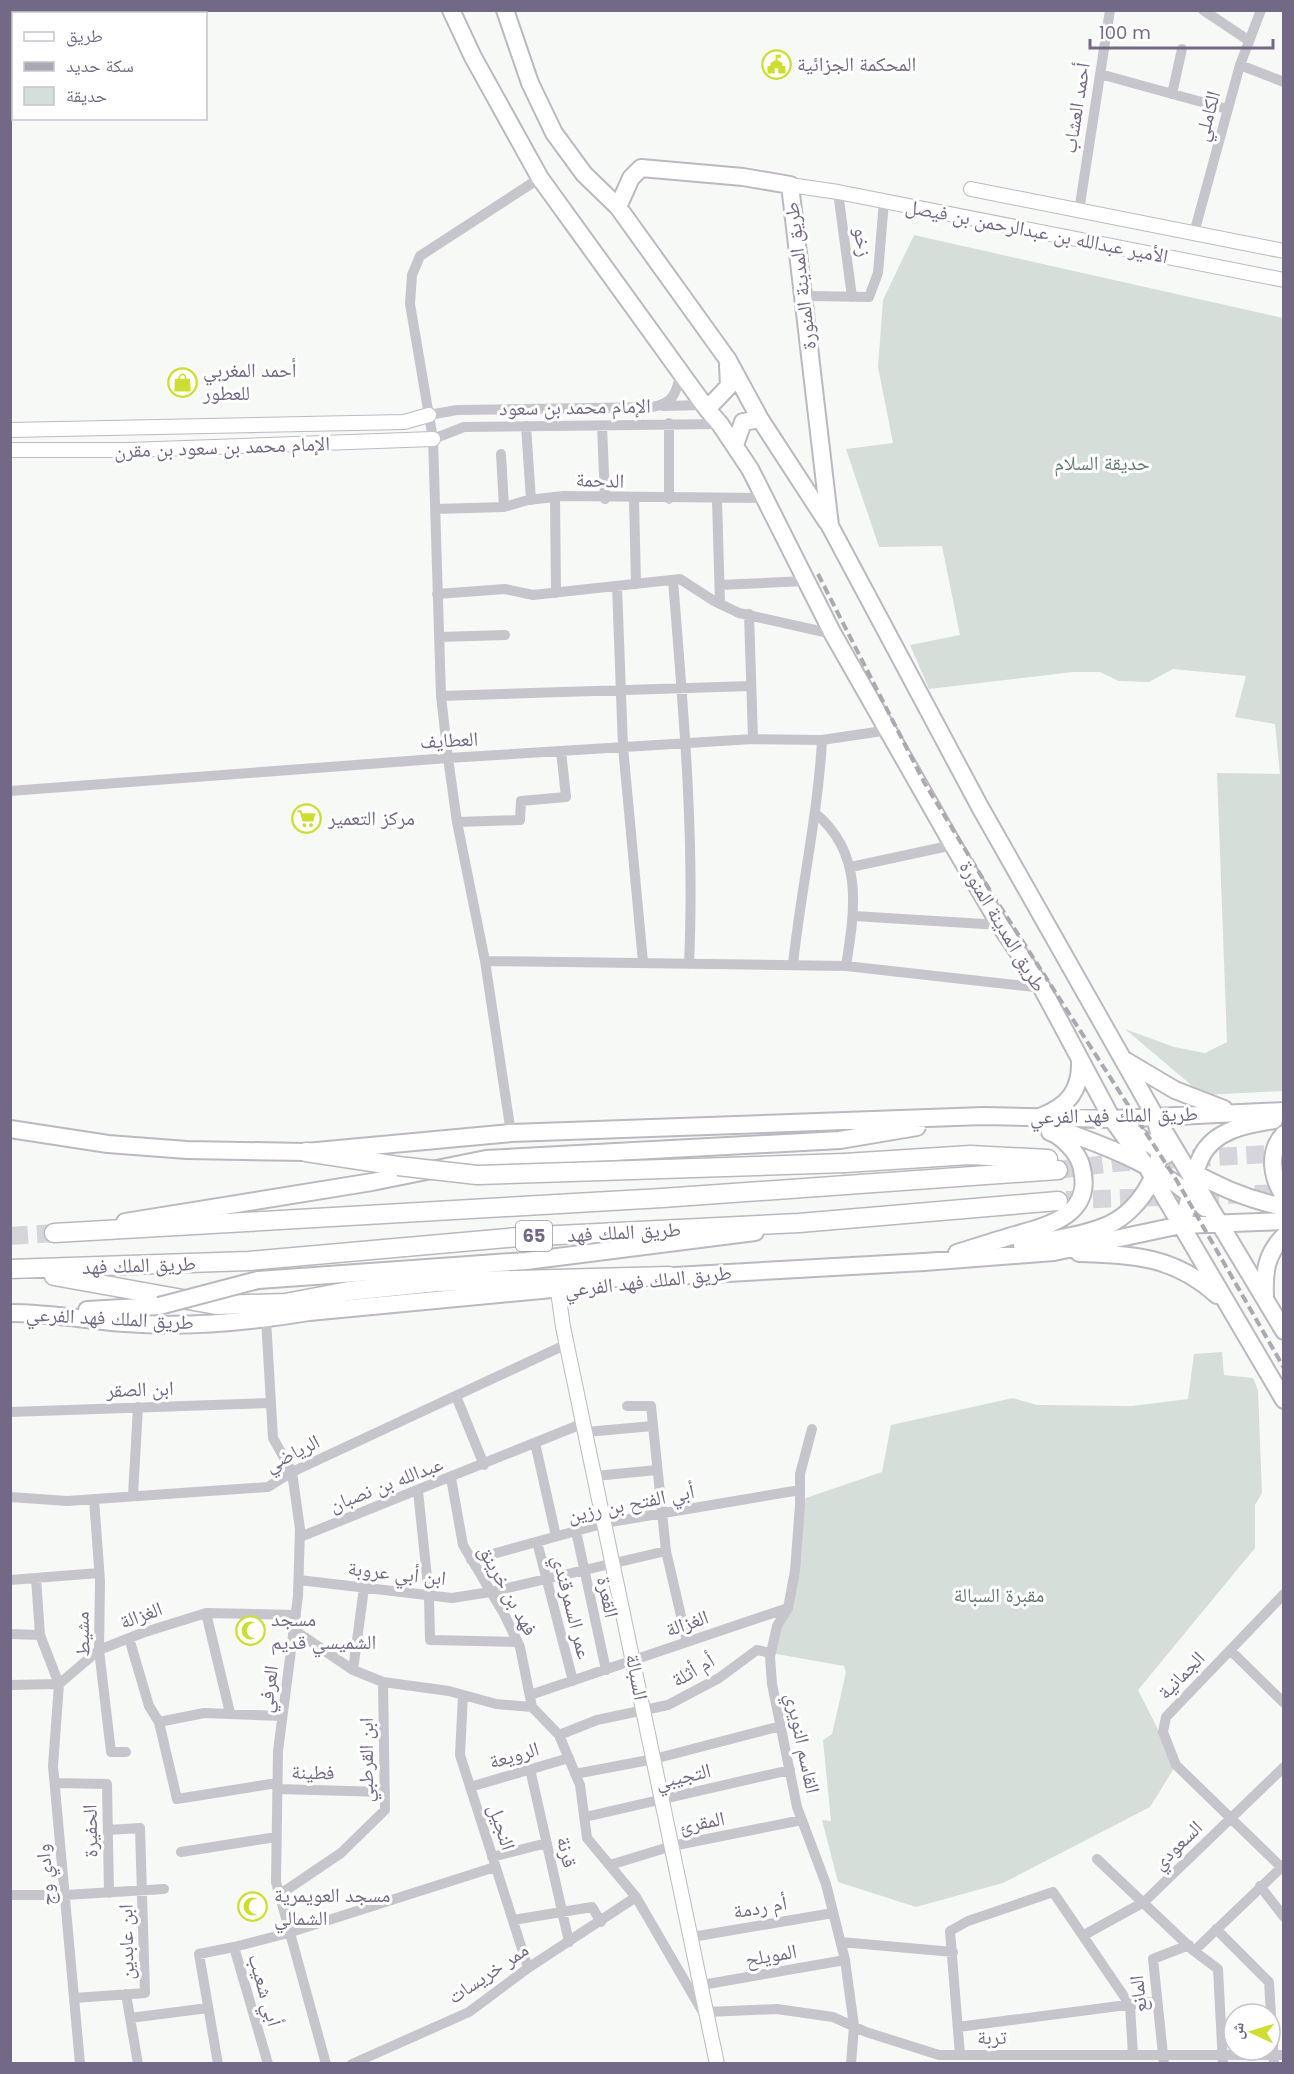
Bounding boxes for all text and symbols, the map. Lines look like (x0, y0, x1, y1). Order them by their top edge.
legend (12, 12, 207, 120)
scale bar (1090, 12, 1273, 50)
text: 100 m (1099, 20, 1151, 45)
text: طريق (66, 23, 103, 48)
public building icon: المحكمة الجزائية (760, 48, 792, 80)
place label: المحكمة الجزائية (797, 50, 916, 78)
text: سكة حديد (66, 53, 134, 78)
street label: أحمد العشاب (1055, 61, 1097, 155)
text: حديقة (66, 83, 107, 108)
street label: الكاملي (1187, 88, 1229, 145)
street label: الأمير عبدالله بن عبدالرحمن بن فيصل (903, 192, 1171, 270)
street label: طريق المدينة المنورة (777, 201, 823, 351)
street label: زخو (847, 225, 879, 259)
place label: أحمد المغربي للعطور (202, 356, 296, 407)
shop icon: أحمد المغربي للعطور (166, 366, 198, 398)
street label: الإمام محمد بن سعود (499, 392, 651, 422)
street label: الإمام محمد بن سعود بن مقرن (114, 429, 330, 465)
park label: حديقة السلام (1054, 449, 1150, 477)
street label: الدحمة (575, 465, 625, 495)
street label: العطايف (419, 724, 479, 756)
supermarket icon: مركز التعمير (291, 802, 323, 834)
place label: مركز التعمير (327, 804, 415, 832)
street label: طريق المدينة المنورة (953, 855, 1053, 997)
street label: طريق الملك فهد الفرعي (1030, 1100, 1198, 1133)
street label: طريق الملك فهد (566, 1215, 682, 1249)
road number: 65 (516, 1221, 552, 1251)
street label: طريق الملك فهد (82, 1249, 196, 1281)
street label: طريق الملك فهد الفرعي (563, 1258, 733, 1306)
street label: طريق الملك فهد الفرعي (25, 1300, 195, 1338)
street label: ابن الصقر (105, 1374, 174, 1404)
street label: الرياضي (260, 1427, 325, 1481)
street label: عبدالله بن نصبان (325, 1449, 447, 1519)
street label: أبي الفتح بن رزين (565, 1477, 697, 1531)
street label: فهد بن خرينق (472, 1540, 544, 1640)
street label: عمر السمرقندي (544, 1552, 598, 1663)
street label: ابن أبي عروبة (346, 1554, 448, 1594)
street label: القعرة (590, 1574, 626, 1620)
park label: مقبرة السبالة (954, 1581, 1044, 1609)
street label: الغزالة (116, 1594, 166, 1636)
street label: الغزالة (662, 1603, 712, 1643)
place label: مسجد الشميسي قديم (271, 1605, 376, 1658)
street label: مشيط (68, 1611, 96, 1657)
mosque icon: مسجد الشميسي قديم (234, 1615, 266, 1647)
street label: الجمانية (1151, 1645, 1211, 1705)
street label: أم أثلة (666, 1647, 720, 1693)
street label: السبالة (619, 1652, 655, 1702)
street label: العرفي (251, 1664, 287, 1715)
street label: القاسم النويري (777, 1690, 827, 1796)
street label: ابن القرطبي (352, 1718, 382, 1802)
street label: الرويعة (486, 1735, 542, 1775)
street label: التجيبي (652, 1756, 714, 1798)
street label: فطينة (291, 1758, 335, 1786)
street label: النجيل (481, 1800, 523, 1854)
street label: الحفيرة (76, 1804, 104, 1858)
street label: المقرئ (677, 1804, 727, 1840)
street label: السعودي (1145, 1814, 1210, 1878)
street label: قرنة (550, 1834, 584, 1870)
street label: وادي وج (28, 1843, 64, 1907)
place label: مسجد العويمرية الشمالي (274, 1881, 390, 1934)
street label: أم ردمة (731, 1889, 789, 1925)
mosque icon: مسجد العويمرية الشمالي (237, 1891, 269, 1923)
street label: ابن عابدين (111, 1904, 141, 1980)
street label: ممر خريسات (442, 1936, 534, 2010)
street label: المويلح (743, 1937, 799, 1973)
street label: أبي شعيب (239, 1950, 289, 2030)
street label: المانع (1122, 1974, 1154, 2014)
north arrow (1222, 2002, 1282, 2062)
text: ش (1225, 2022, 1250, 2040)
street label: تربة (977, 2023, 1007, 2051)

